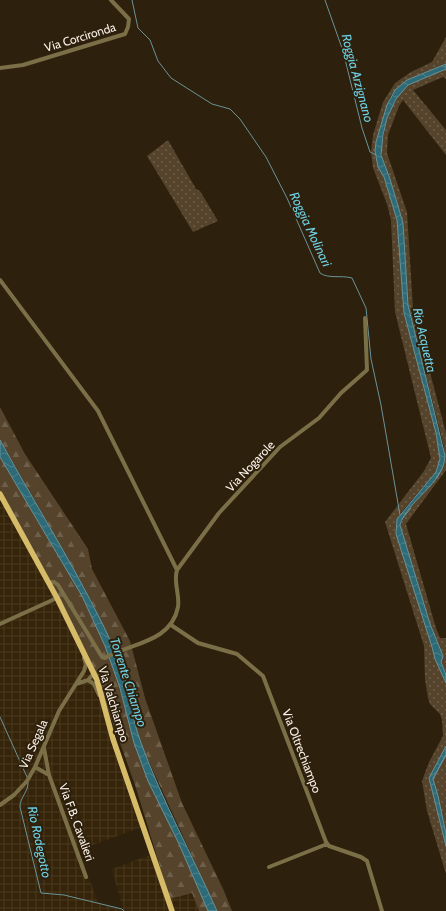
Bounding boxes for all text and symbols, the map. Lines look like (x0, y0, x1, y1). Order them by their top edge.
street label: Via Corcironda (43, 19, 118, 55)
water label: Roggia Arzignano (338, 32, 378, 124)
water label: Roggia Molinari (287, 189, 335, 269)
water label: Rio Acquetta (410, 306, 440, 374)
street label: Via Nogarole (222, 437, 278, 495)
water label: Torrente Chiampo (107, 635, 151, 729)
street label: Via Valchiampo (95, 664, 133, 744)
street label: Via Oltrechiampo (279, 707, 325, 795)
street label: Via Segala (16, 717, 51, 771)
street label: Via F.B. Cavalieri (56, 781, 98, 863)
water label: Rio Rodegotto (25, 805, 55, 880)

